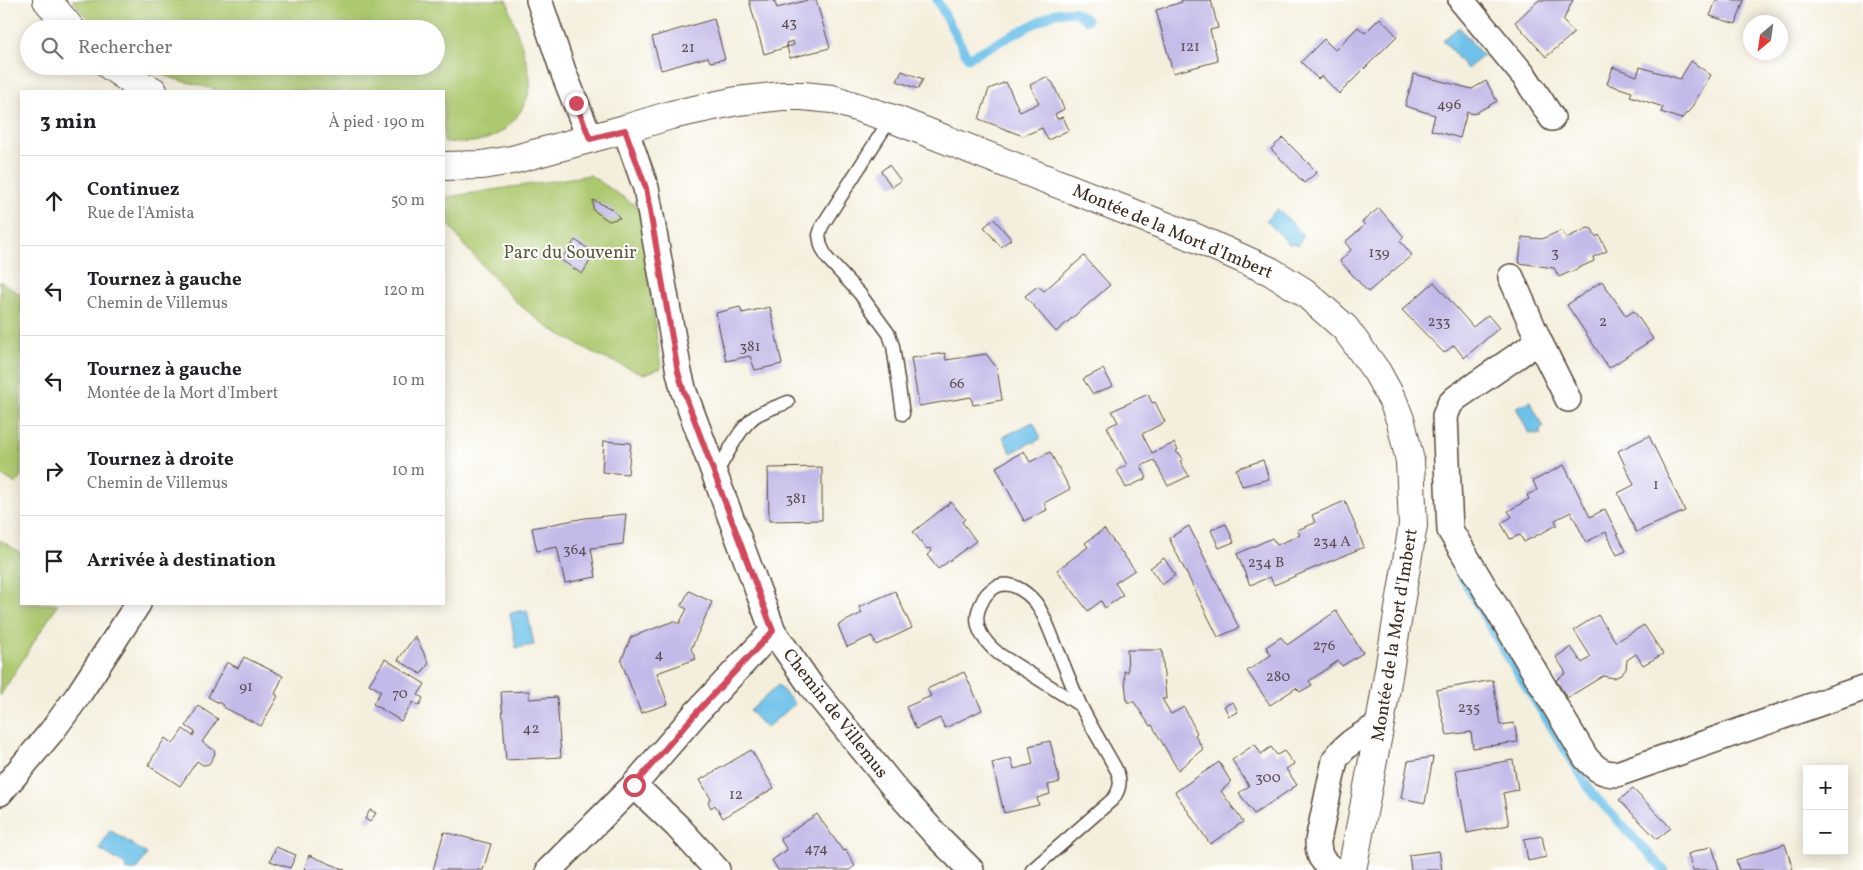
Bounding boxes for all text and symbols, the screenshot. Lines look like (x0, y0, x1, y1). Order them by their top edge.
house number: 43 (781, 13, 797, 34)
north arrow (1743, 15, 1788, 60)
search box (20, 20, 445, 75)
icon: search (38, 34, 66, 62)
text: Rechercher (78, 35, 172, 61)
house number: 121 (1180, 37, 1200, 58)
house number: 21 (681, 38, 695, 59)
route end (565, 92, 588, 115)
house number: 496 (1437, 95, 1461, 116)
text: 3 min (40, 108, 96, 137)
text: À pied · 190 m (329, 112, 425, 134)
text: Continuez (87, 177, 179, 203)
street label: Montée de la Mort d'Imbert (1068, 179, 1276, 286)
icon: ahead (40, 187, 68, 215)
text: 50 m (391, 190, 425, 212)
text: Rue de l'Amista (87, 203, 195, 225)
park label: Parc du Souvenir (503, 241, 637, 266)
house number: 139 (1368, 243, 1390, 264)
house number: 3 (1551, 243, 1559, 264)
text: Tournez à gauche (87, 267, 242, 293)
icon: left (40, 277, 68, 305)
text: 120 m (383, 280, 425, 302)
text: Chemin de Villemus (87, 293, 228, 315)
house number: 233 (1428, 312, 1450, 333)
house number: 2 (1599, 312, 1607, 333)
house number: 381 (739, 337, 761, 358)
text: Tournez à gauche (87, 357, 242, 383)
icon: left (40, 367, 68, 395)
text: 10 m (392, 370, 425, 392)
house number: 66 (949, 374, 965, 395)
text: Montée de la Mort d'Imbert (87, 383, 278, 405)
text: Tournez à droite (87, 447, 234, 473)
icon: right (40, 457, 68, 485)
text: 10 m (392, 460, 425, 482)
text: Chemin de Villemus (87, 473, 228, 495)
house number: 1 (1653, 475, 1659, 496)
house number: 381 (785, 489, 807, 510)
street label: Montée de la Mort d'Imbert (1366, 527, 1425, 743)
house number: 234 A (1313, 532, 1351, 553)
house number: 364 (563, 540, 587, 561)
icon: arrive (40, 547, 68, 575)
text: Arrivée à destination (87, 548, 276, 574)
house number: 234 B (1248, 553, 1284, 574)
house number: 276 (1313, 636, 1335, 657)
street label: Chemin de Villemus (776, 644, 893, 784)
house number: 4 (655, 645, 664, 666)
house number: 280 (1266, 667, 1290, 688)
house number: 91 (239, 677, 253, 698)
house number: 70 (392, 684, 408, 705)
house number: 235 (1458, 698, 1480, 719)
house number: 42 (522, 719, 540, 740)
map controls (1803, 765, 1848, 855)
button: + (1803, 765, 1848, 810)
house number: 300 (1255, 768, 1281, 789)
route start (623, 774, 646, 797)
house number: 12 (729, 785, 743, 806)
button: − (1803, 810, 1848, 855)
house number: 474 (804, 839, 828, 860)

